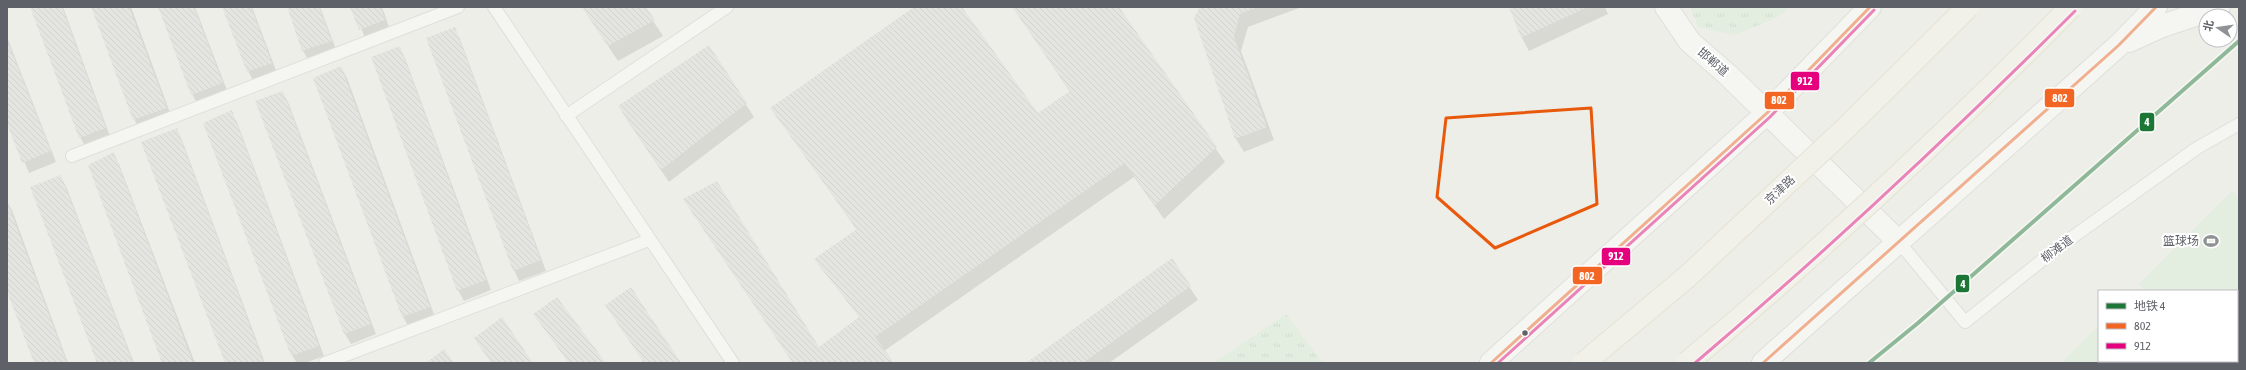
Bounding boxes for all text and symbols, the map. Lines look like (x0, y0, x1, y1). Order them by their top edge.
north arrow (2198, 8, 2238, 48)
text: 北 (2201, 19, 2215, 32)
street label: 邯郸道 (1695, 45, 1731, 79)
line badge: 912 (1790, 71, 1820, 91)
text: 912 (1797, 75, 1813, 87)
line badge: 802 (2044, 88, 2075, 108)
line badge: 802 (1764, 91, 1795, 110)
text: 802 (2052, 92, 2068, 104)
text: 802 (1771, 94, 1787, 106)
line badge: 4 (2139, 112, 2155, 132)
text: 4 (2143, 116, 2150, 128)
street label: 京津路 (1762, 173, 1798, 207)
sports icon: 篮球场 (2202, 232, 2220, 250)
street label: 柳滩道 (2038, 233, 2076, 265)
place label: 篮球场 (2163, 234, 2199, 248)
line badge: 912 (1601, 247, 1631, 266)
text: 912 (1608, 250, 1624, 262)
line badge: 802 (1572, 266, 1603, 285)
text: 802 (1579, 270, 1595, 282)
line badge: 4 (1955, 274, 1970, 293)
text: 4 (1959, 278, 1966, 290)
legend (2098, 290, 2238, 362)
text: 地铁 4 (2134, 299, 2166, 313)
text: 802 (2134, 319, 2151, 333)
unlabelled marker (1520, 328, 1530, 338)
text: 912 (2134, 339, 2151, 353)

